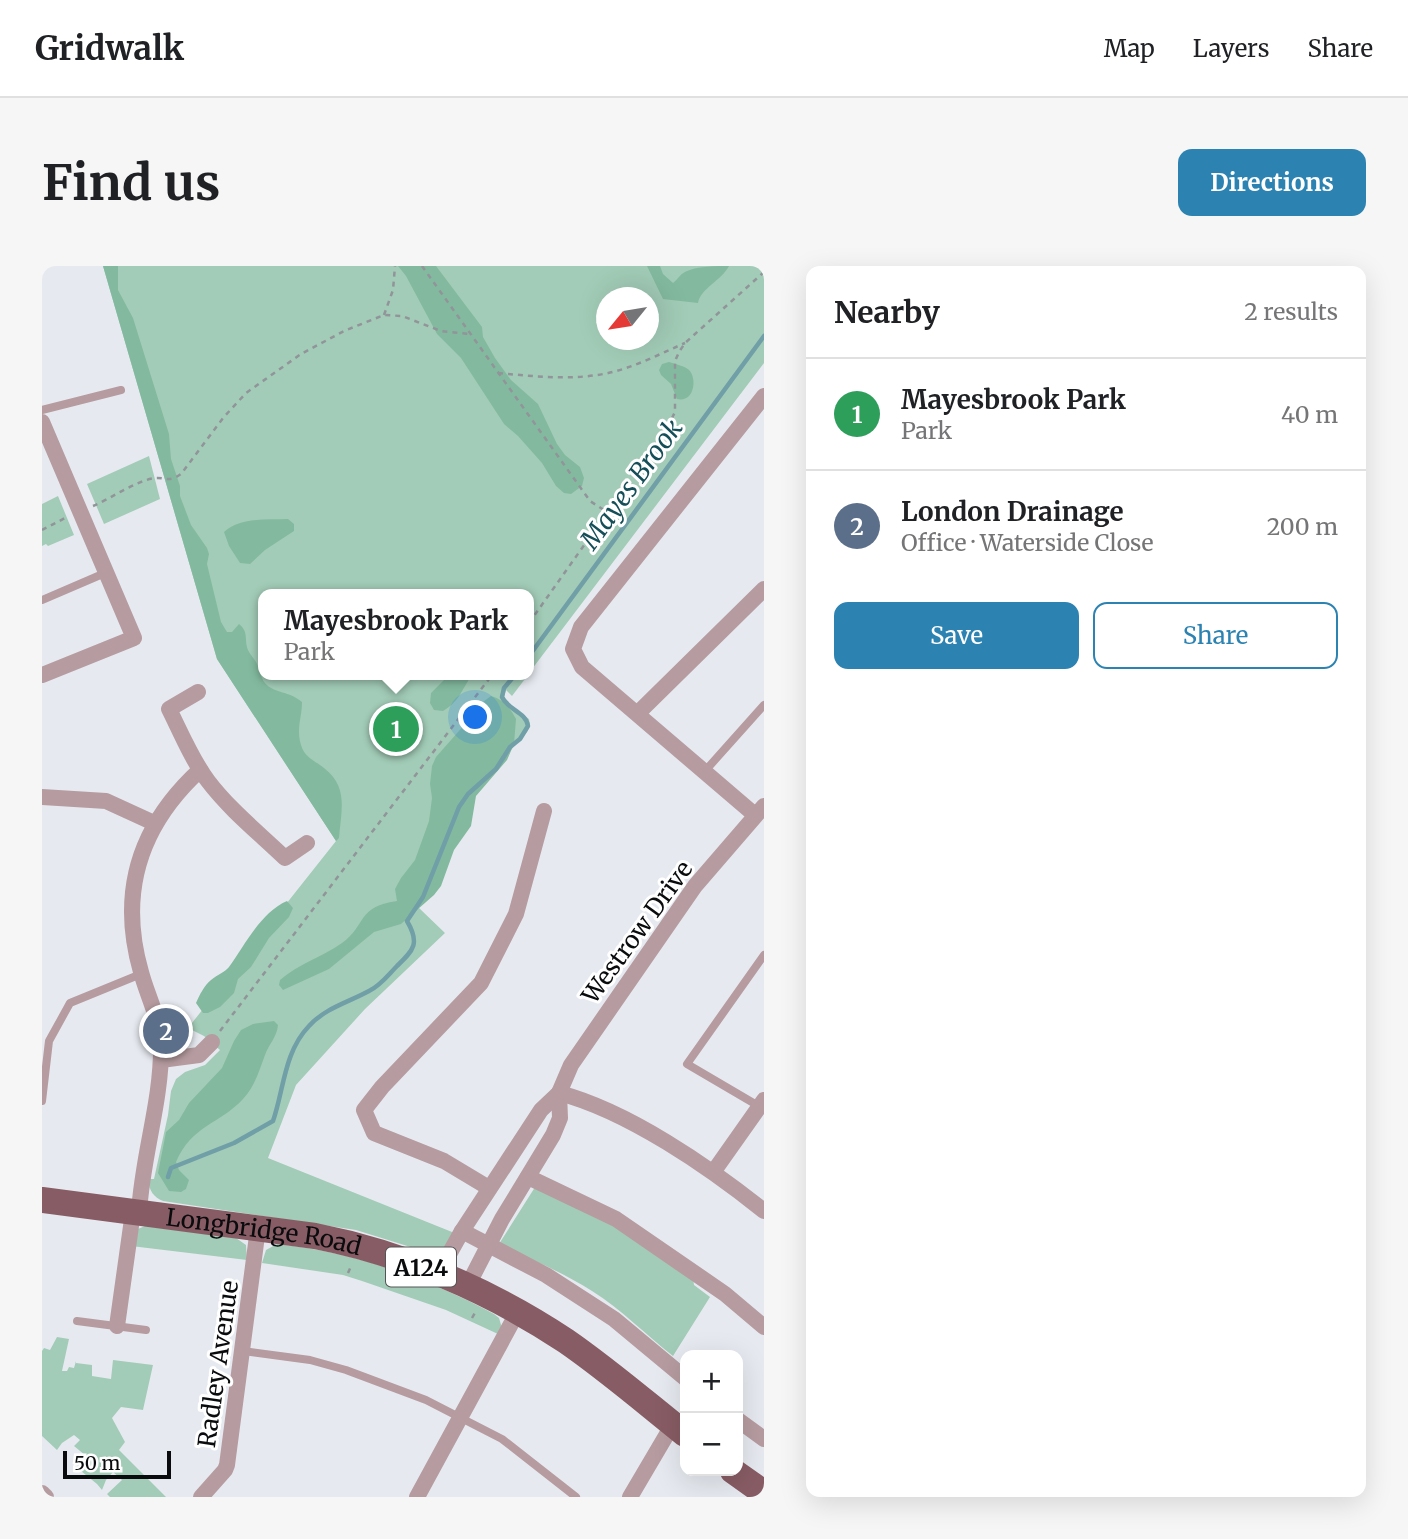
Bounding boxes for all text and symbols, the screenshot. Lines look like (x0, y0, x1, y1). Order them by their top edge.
text: Gridwalk (35, 28, 184, 69)
text: Map (1104, 33, 1155, 64)
text: Layers (1193, 33, 1269, 64)
text: Share (1307, 33, 1373, 64)
button: Directions (1178, 149, 1366, 216)
text: Find us (42, 152, 220, 213)
north arrow (596, 287, 659, 350)
text: Nearby (834, 293, 940, 331)
text: 2 results (1244, 297, 1338, 326)
text: Mayesbrook Park (901, 383, 1126, 416)
text: 1 (852, 400, 862, 429)
text: 40 m (1281, 400, 1338, 429)
water label: Mayes Brook (572, 413, 689, 556)
text: Park (901, 416, 952, 445)
text: London Drainage (901, 495, 1124, 528)
text: 2 (850, 512, 864, 541)
text: 200 m (1267, 512, 1338, 541)
text: Office · Waterside Close (901, 528, 1153, 557)
popup (258, 589, 534, 680)
button: Save (834, 602, 1079, 669)
button: Share (1093, 602, 1338, 669)
text: Mayesbrook Park (284, 604, 508, 637)
text: Park (284, 637, 335, 666)
your location (458, 700, 492, 734)
pin: 1 (373, 703, 419, 755)
street label: Westrow Drive (574, 854, 699, 1010)
pin: 2 (143, 1005, 189, 1057)
street label: Longbridge Road (164, 1201, 365, 1262)
road number: A124 (386, 1248, 456, 1286)
street label: Radley Avenue (191, 1279, 245, 1449)
map controls (680, 1350, 743, 1476)
button: + (680, 1350, 743, 1413)
button: − (680, 1413, 743, 1476)
scale bar (63, 1448, 172, 1480)
text: 50 m (74, 1451, 120, 1475)

